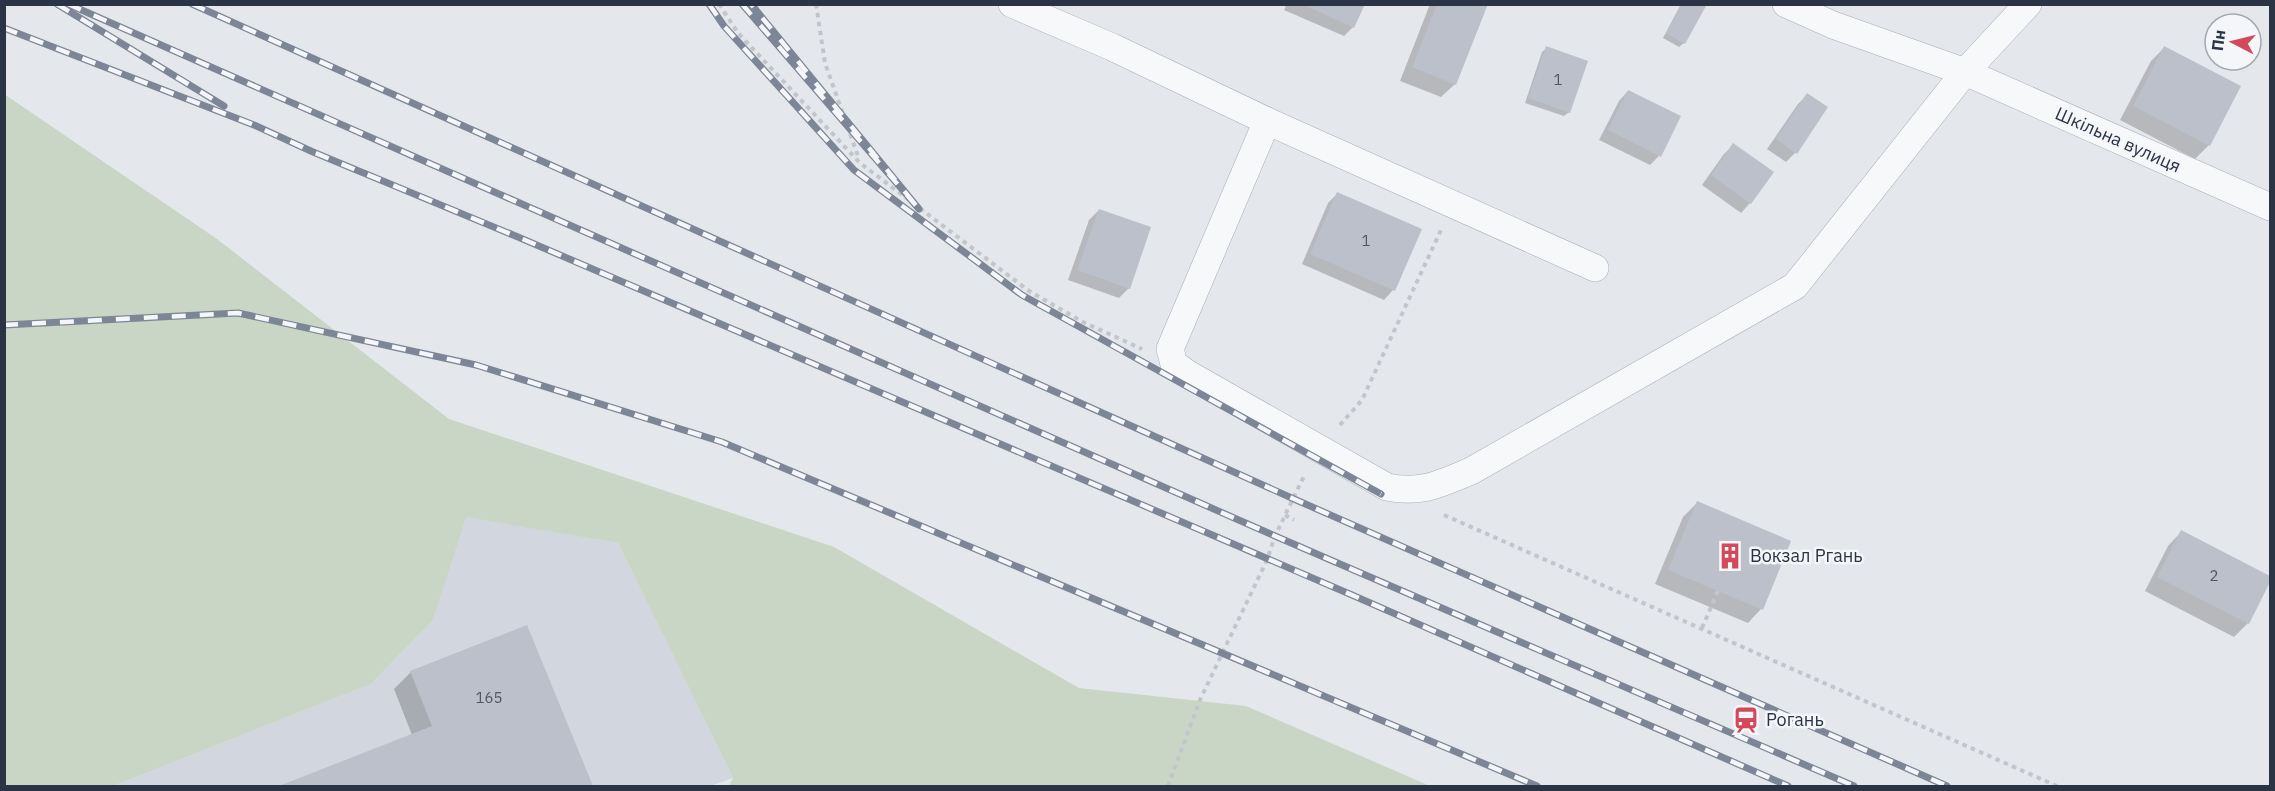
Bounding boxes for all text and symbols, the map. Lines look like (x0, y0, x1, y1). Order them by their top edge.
north arrow (2203, 12, 2263, 72)
text: Пн (2207, 28, 2229, 52)
house number: 1 (1553, 70, 1563, 89)
street label: Шкільна вулиця (2052, 102, 2185, 178)
house number: 1 (1361, 231, 1371, 250)
building icon: Вокзал Ргань (1715, 541, 1745, 571)
place label: Вокзал Ргань (1750, 544, 1863, 567)
house number: 2 (2209, 566, 2219, 585)
house number: 165 (475, 688, 503, 707)
station icon: Рогань (1731, 705, 1761, 735)
place label: Рогань (1766, 708, 1824, 731)

